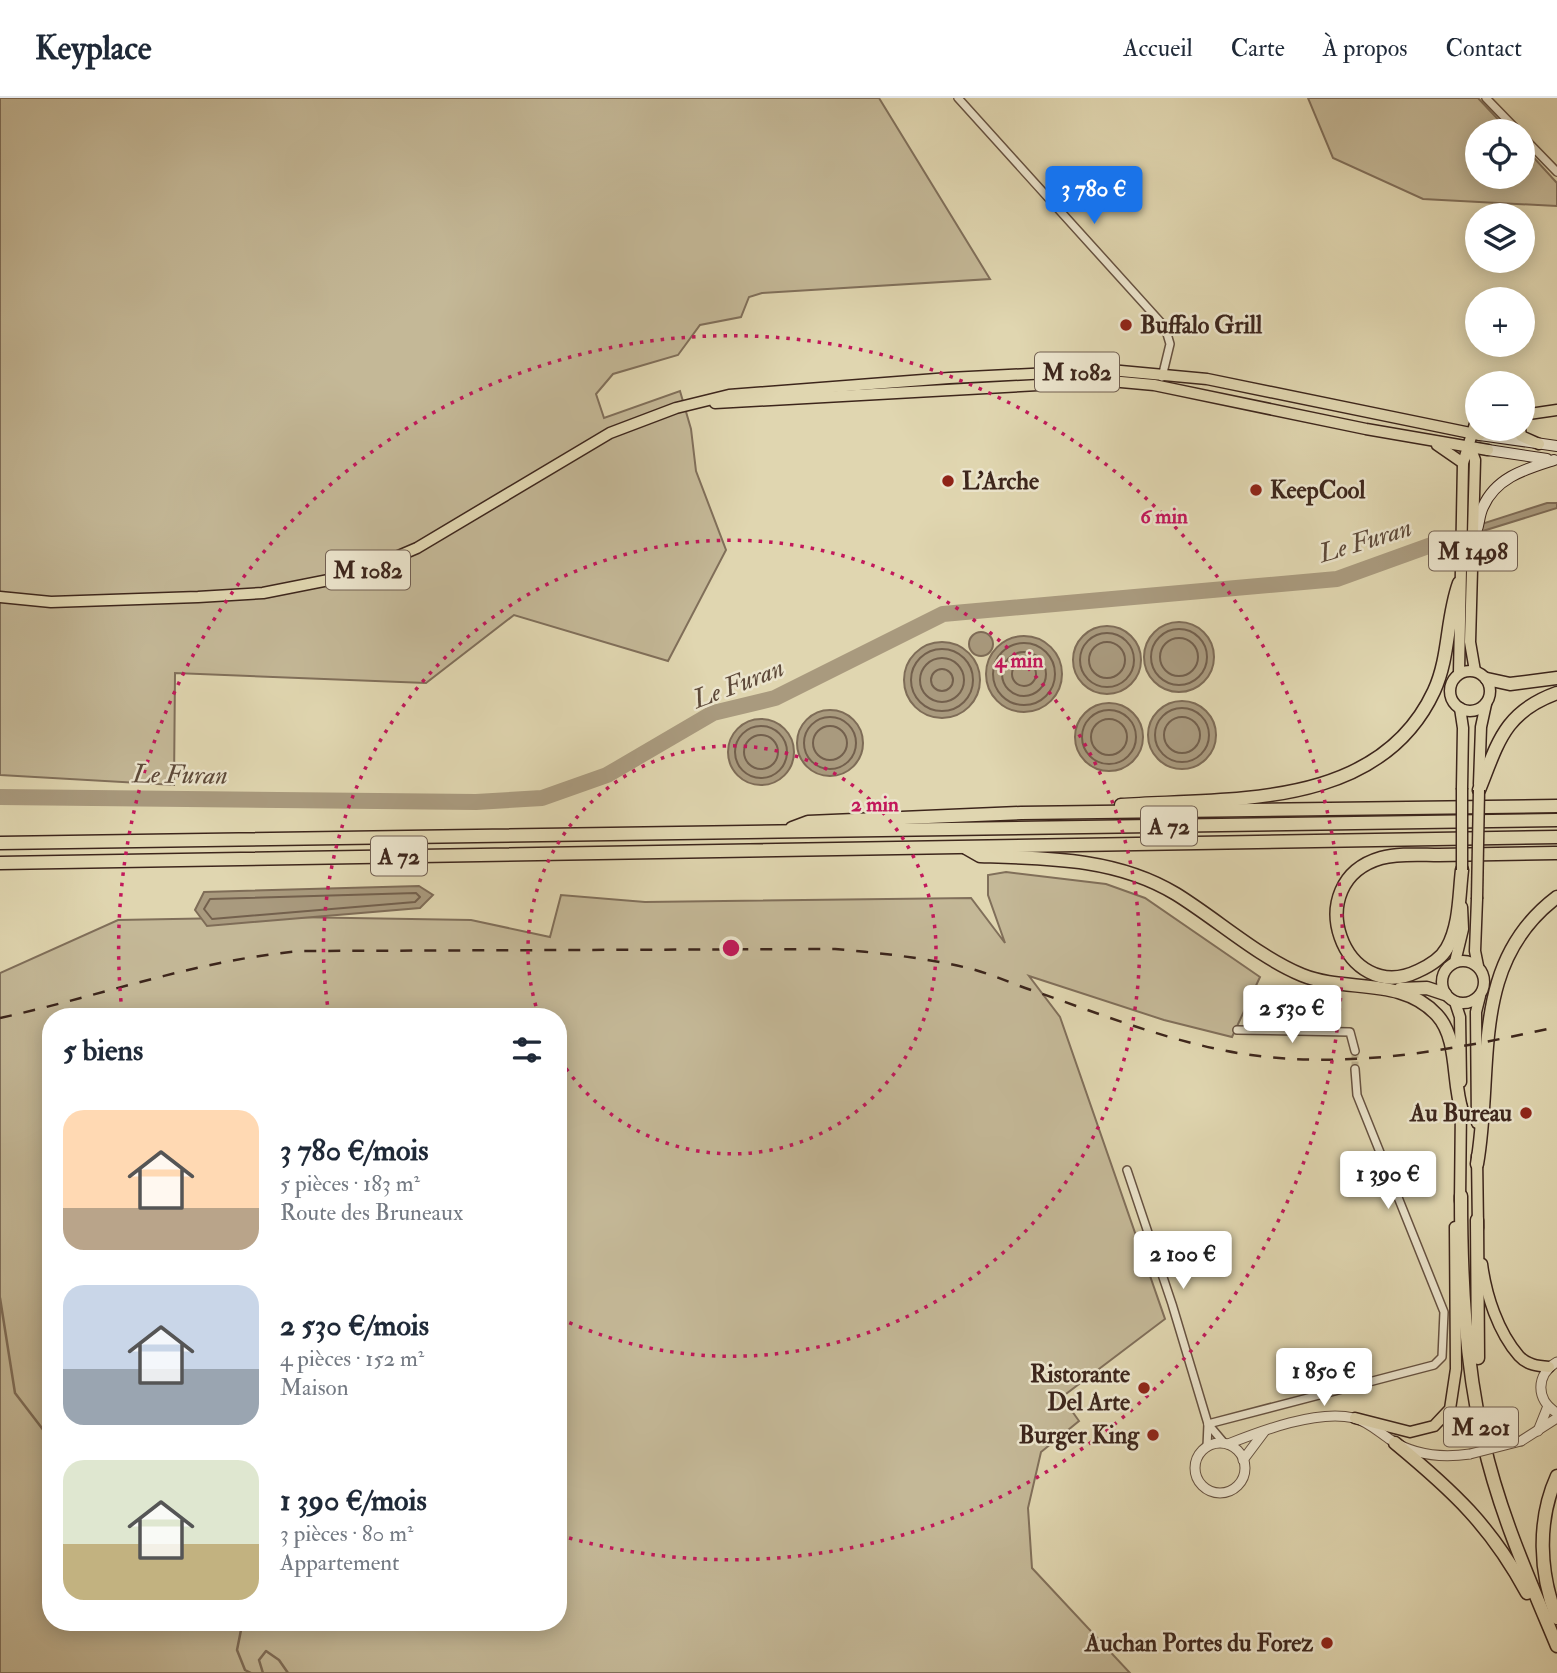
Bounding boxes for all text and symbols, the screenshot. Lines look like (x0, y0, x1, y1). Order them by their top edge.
text: Keyplace (35, 28, 152, 69)
text: Accueil (1123, 33, 1193, 64)
text: Carte (1231, 33, 1285, 64)
text: À propos (1323, 33, 1408, 64)
text: Contact (1446, 33, 1522, 64)
map controls (1465, 119, 1535, 441)
button: locate (1465, 119, 1535, 189)
pin: 3 780 € (1029, 166, 1159, 226)
text: 3 780 € (1061, 174, 1127, 203)
button: layers (1465, 203, 1535, 273)
button: + (1465, 287, 1535, 357)
place label: Buffalo Grill (1140, 310, 1263, 341)
marker: Buffalo Grill (1118, 317, 1134, 333)
road number: M 1082 (1035, 353, 1119, 392)
button: − (1465, 371, 1535, 441)
place label: L'Arche (962, 466, 1039, 497)
marker: L'Arche (940, 473, 956, 489)
place label: KeepCool (1270, 475, 1366, 506)
marker: KeepCool (1248, 482, 1264, 498)
text: 6 min (1140, 503, 1188, 530)
water label: Le Furan (1314, 512, 1416, 570)
road number: M 1498 (1429, 531, 1517, 570)
road number: M 1082 (326, 550, 410, 590)
text: 4 min (994, 647, 1043, 674)
water label: Le Furan (687, 652, 789, 716)
water label: Le Furan (131, 758, 228, 792)
text: 2 min (851, 791, 899, 818)
road number: A 72 (1141, 806, 1197, 846)
road number: A 72 (371, 836, 427, 876)
centre of rings (719, 936, 743, 960)
pin: 2 530 € (1227, 986, 1357, 1045)
text: 2 530 € (1259, 993, 1325, 1022)
icon: filters (508, 1031, 546, 1069)
text: 5 biens (63, 1032, 143, 1069)
place label: Au Bureau (1409, 1098, 1513, 1129)
marker: Au Bureau (1518, 1105, 1534, 1121)
text: 3 780 €/mois (280, 1132, 429, 1169)
icon: home (119, 1138, 203, 1222)
pin: 1 390 € (1323, 1152, 1453, 1211)
text: 1 390 € (1356, 1159, 1420, 1188)
text: 5 pièces · 183 m² (280, 1169, 420, 1198)
text: Route des Bruneaux (280, 1198, 463, 1227)
pin: 2 100 € (1118, 1232, 1248, 1291)
text: 2 100 € (1150, 1239, 1216, 1268)
text: 2 530 €/mois (280, 1307, 429, 1344)
icon: home (119, 1313, 203, 1397)
text: 4 pièces · 152 m² (280, 1344, 424, 1373)
pin: 1 850 € (1259, 1348, 1389, 1408)
text: 1 850 € (1292, 1356, 1356, 1385)
place label: Ristorante Del Arte (1030, 1359, 1130, 1418)
text: Maison (280, 1373, 349, 1402)
marker: Ristorante Del Arte (1136, 1380, 1152, 1396)
road number: M 201 (1444, 1408, 1518, 1446)
place label: Burger King (1019, 1420, 1140, 1451)
marker: Burger King (1145, 1427, 1161, 1443)
text: 1 390 €/mois (280, 1482, 427, 1519)
icon: home (119, 1488, 203, 1572)
text: 3 pièces · 80 m² (280, 1519, 414, 1548)
text: Appartement (280, 1548, 400, 1577)
place label: Auchan Portes du Forez (1084, 1628, 1313, 1659)
marker: Auchan Portes du Forez (1319, 1635, 1335, 1651)

